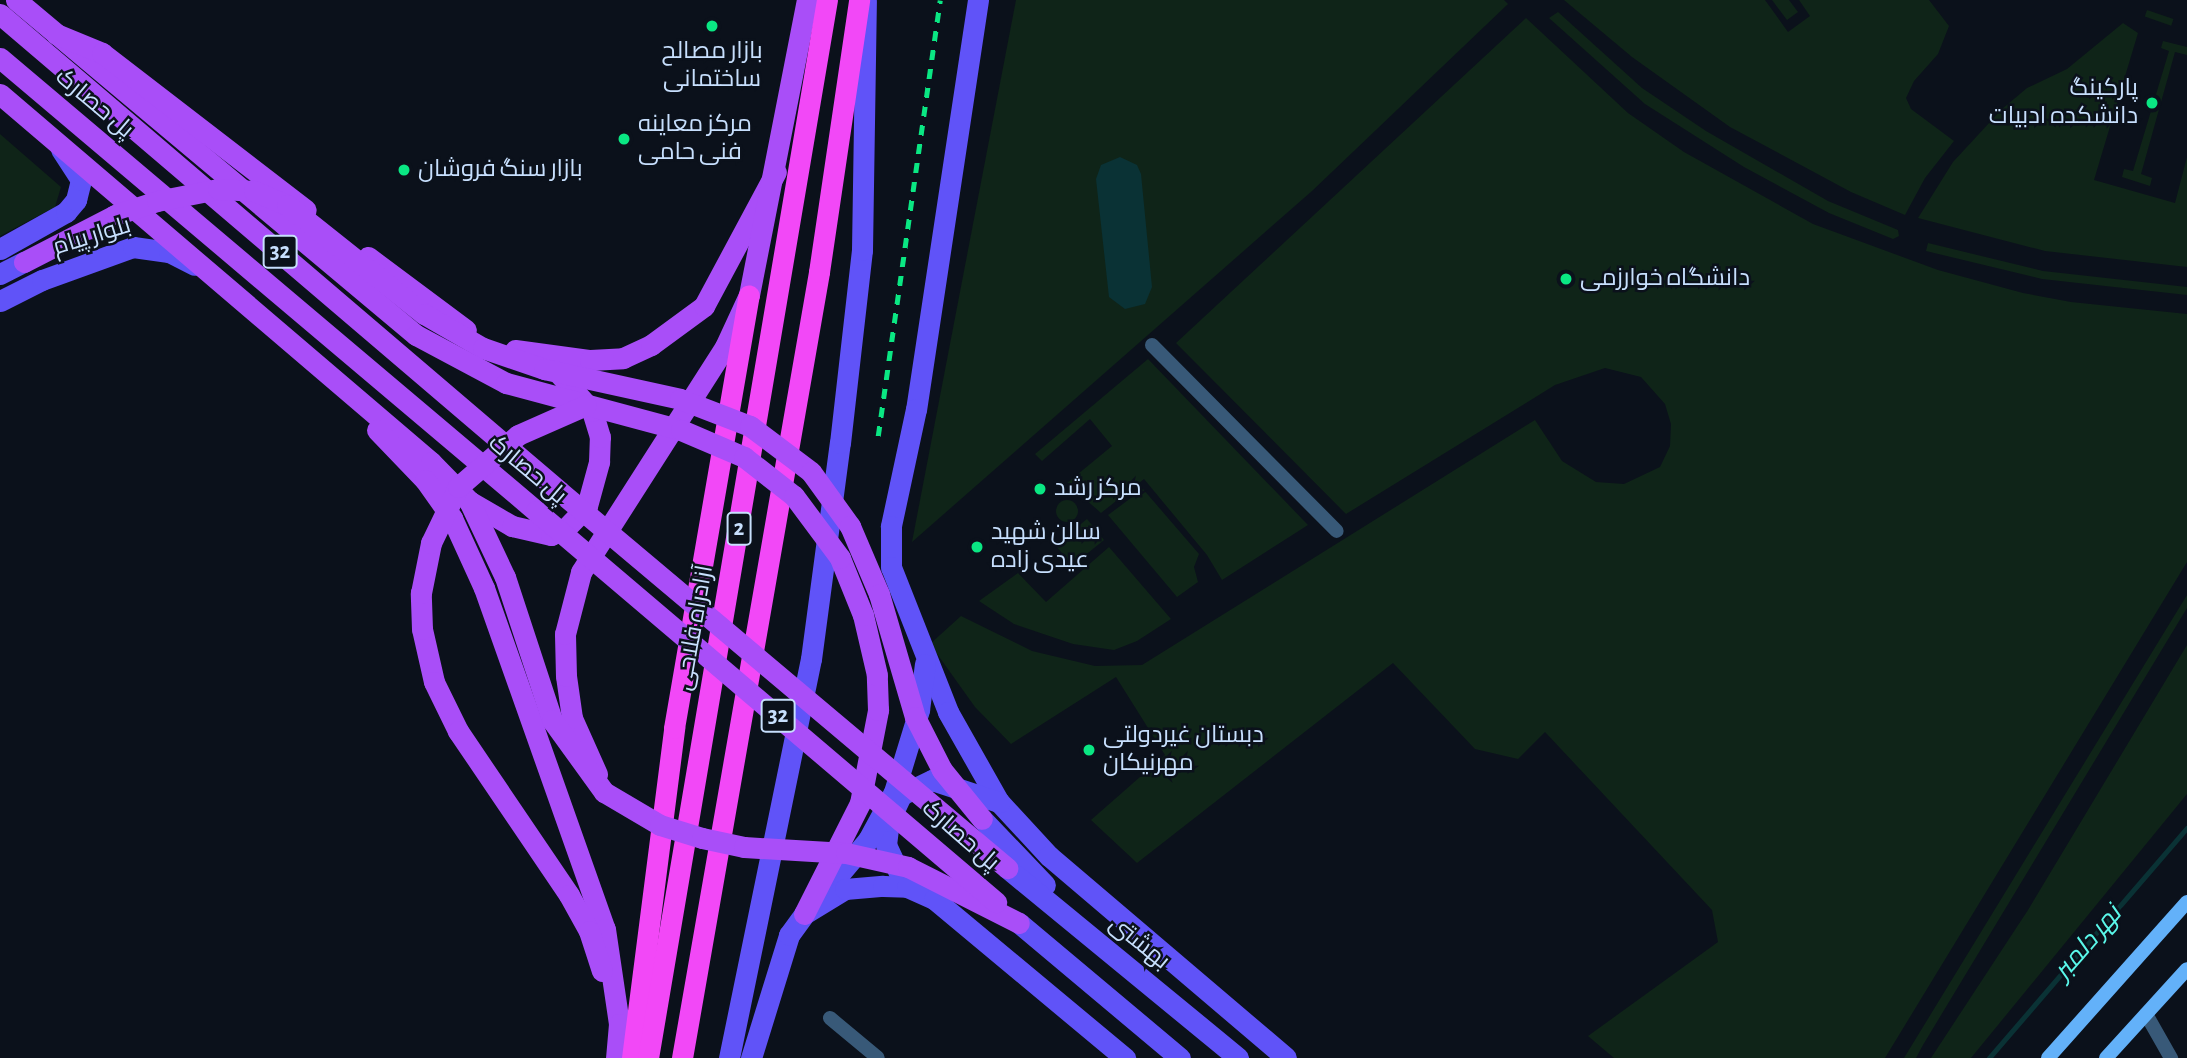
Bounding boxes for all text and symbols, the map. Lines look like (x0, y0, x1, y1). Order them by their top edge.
marker: بازار مصالح ساختمانی (704, 18, 720, 34)
place label: بازار مصالح ساختمانی (661, 38, 763, 94)
street label: پل حصارک (49, 63, 139, 145)
place label: پارکینگ دانشکده ادبیات (1989, 75, 2138, 131)
marker: پارکینگ دانشکده ادبیات (2144, 95, 2160, 111)
place label: مرکز معاینه فنی حامی (638, 111, 752, 167)
marker: مرکز معاینه فنی حامی (616, 131, 632, 147)
place label: بازار سنگ فروشان (418, 156, 583, 184)
marker: بازار سنگ فروشان (396, 162, 412, 178)
street label: بلوار پیام (50, 212, 134, 262)
road number: 32 (262, 232, 298, 272)
place label: دانشگاه خوارزمی (1580, 265, 1750, 293)
marker: دانشگاه خوارزمی (1558, 271, 1574, 287)
street label: پل حصارک (482, 429, 572, 511)
place label: مرکز رشد (1054, 475, 1142, 503)
marker: مرکز رشد (1032, 481, 1048, 497)
road number: 2 (725, 509, 753, 548)
place label: سالن شهید عیدی زاده (991, 519, 1101, 575)
marker: سالن شهید عیدی زاده (969, 539, 985, 555)
street label: آزادراه فلاحی (670, 563, 720, 693)
road number: 32 (760, 696, 796, 736)
place label: دبستان غیردولتی مهرنیکان (1103, 722, 1264, 778)
marker: دبستان غیردولتی مهرنیکان (1081, 742, 1097, 758)
street label: پل حصارک (915, 795, 1005, 877)
water label: نهر دلمبر (2047, 899, 2129, 987)
street label: بهشتى (1103, 910, 1175, 976)

